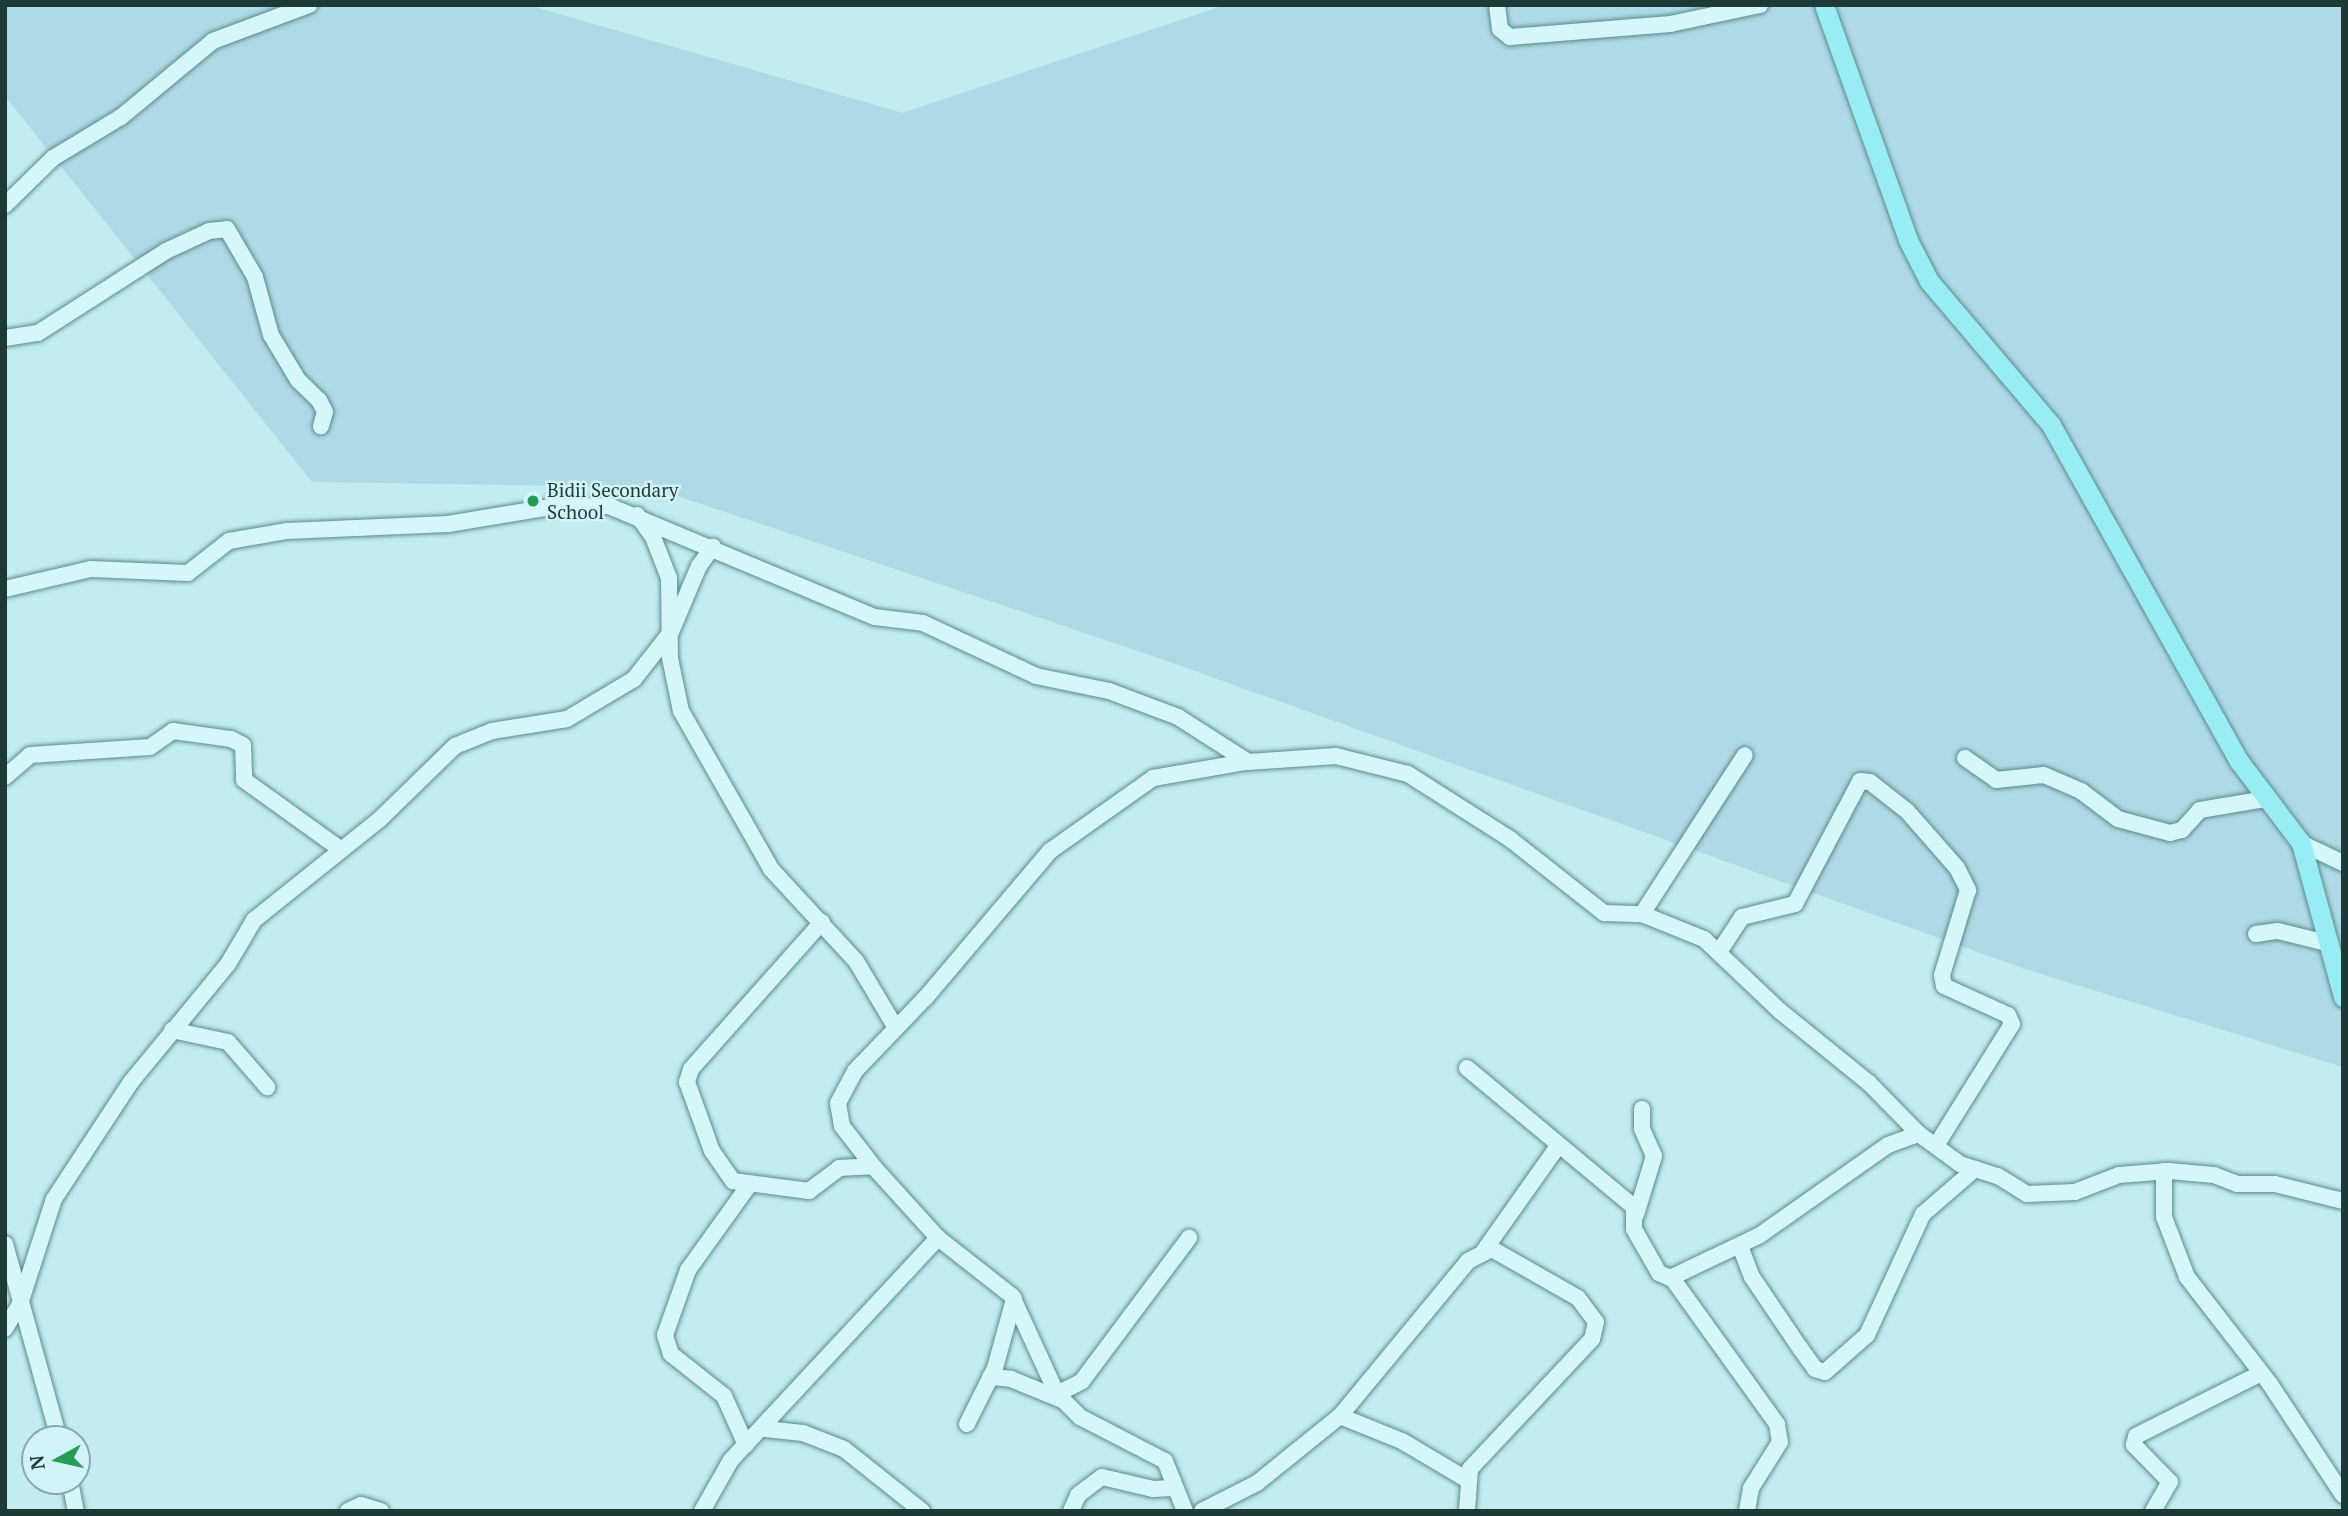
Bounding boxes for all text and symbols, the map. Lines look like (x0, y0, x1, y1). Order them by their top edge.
place label: Bidii Secondary School (547, 479, 678, 523)
marker: Bidii Secondary School (525, 493, 541, 509)
north arrow (21, 1425, 91, 1495)
text: N (23, 1454, 50, 1472)

